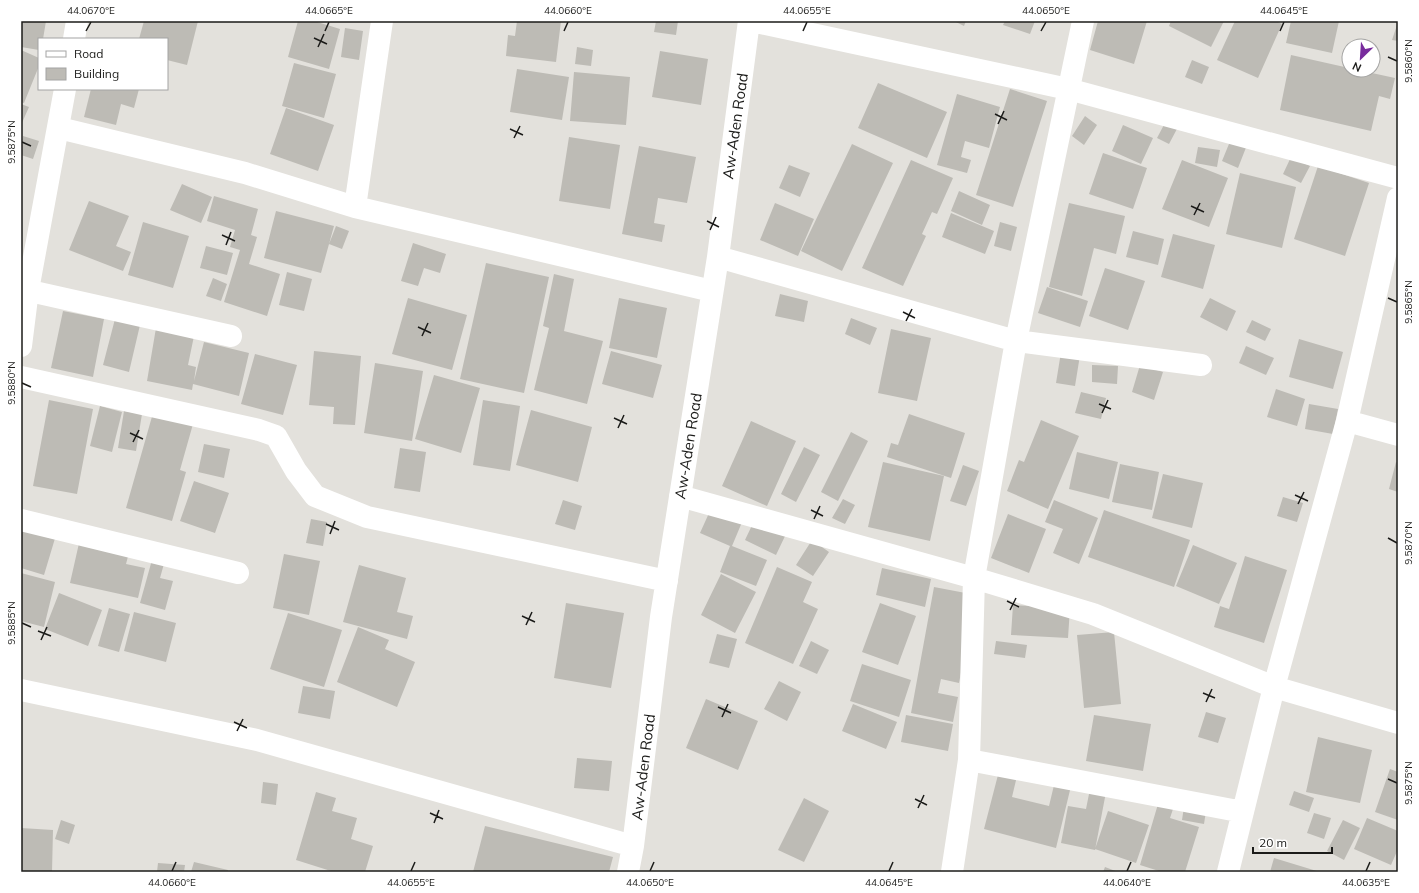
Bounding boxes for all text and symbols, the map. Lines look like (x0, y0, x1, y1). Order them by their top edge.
text: 44.0670°E (67, 4, 115, 17)
text: 44.0665°E (305, 4, 353, 17)
text: 44.0660°E (544, 4, 592, 17)
text: 44.0655°E (783, 4, 831, 17)
text: 44.0650°E (1022, 4, 1070, 17)
text: 44.0645°E (1260, 4, 1308, 17)
legend (38, 38, 168, 90)
north arrow (1341, 38, 1381, 78)
text: 9.5860°N (1402, 39, 1415, 83)
text: Road (74, 46, 103, 61)
text: N (1350, 59, 1363, 75)
text: Building (74, 66, 119, 81)
street label: Aw-Aden Road (718, 72, 752, 180)
text: 9.5875°N (5, 120, 18, 164)
text: 9.5865°N (1402, 280, 1415, 324)
text: 9.5880°N (5, 361, 18, 405)
street label: Aw-Aden Road (670, 392, 706, 500)
text: 9.5870°N (1402, 521, 1415, 565)
text: 9.5885°N (5, 601, 18, 645)
street label: Aw-Aden Road (627, 713, 659, 821)
text: 9.5875°N (1402, 761, 1415, 805)
scale bar (1253, 829, 1332, 855)
text: 20 m (1259, 835, 1287, 850)
text: 44.0660°E (148, 876, 196, 889)
text: 44.0655°E (387, 876, 435, 889)
text: 44.0650°E (626, 876, 674, 889)
text: 44.0645°E (865, 876, 913, 889)
text: 44.0640°E (1103, 876, 1151, 889)
text: 44.0635°E (1342, 876, 1390, 889)

